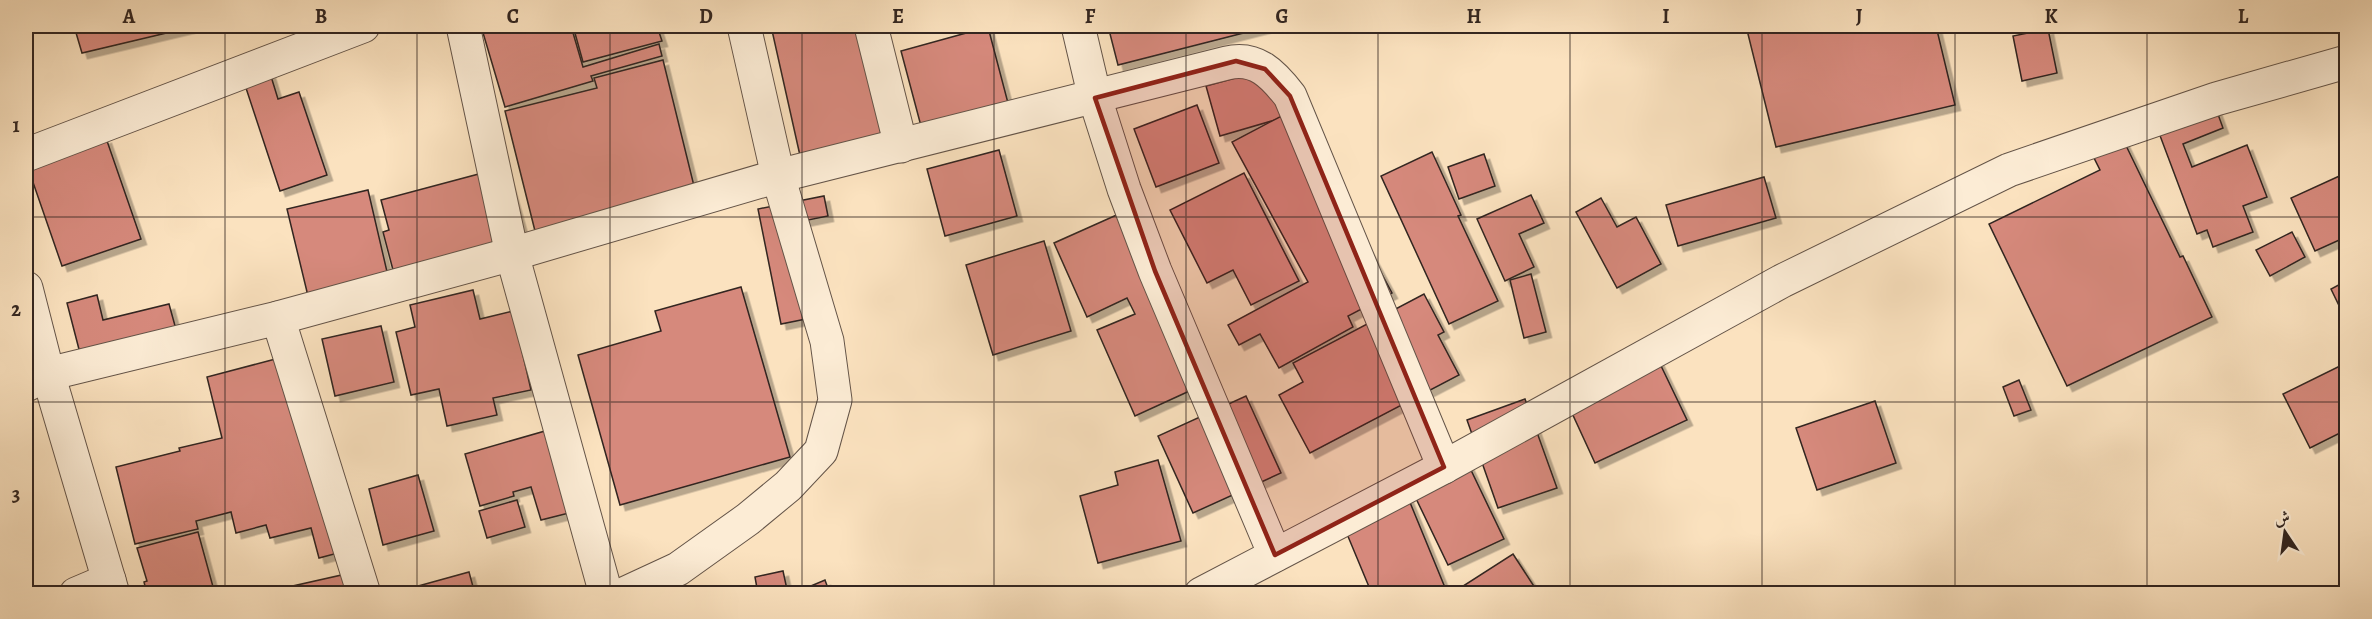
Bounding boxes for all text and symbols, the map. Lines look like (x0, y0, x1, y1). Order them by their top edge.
text: A (122, 3, 136, 30)
text: B (315, 3, 327, 30)
text: C (507, 3, 519, 30)
text: D (699, 3, 713, 30)
text: E (892, 3, 904, 30)
text: F (1085, 3, 1096, 30)
text: G (1275, 3, 1289, 30)
text: H (1467, 3, 1482, 30)
text: I (1662, 3, 1670, 30)
text: J (1856, 3, 1863, 30)
text: K (2044, 3, 2058, 30)
text: L (2238, 3, 2249, 30)
text: 1 (12, 112, 20, 139)
text: 2 (11, 296, 21, 323)
text: 3 (12, 481, 20, 508)
north arrow (2255, 502, 2315, 562)
text: ش (2272, 506, 2292, 531)

